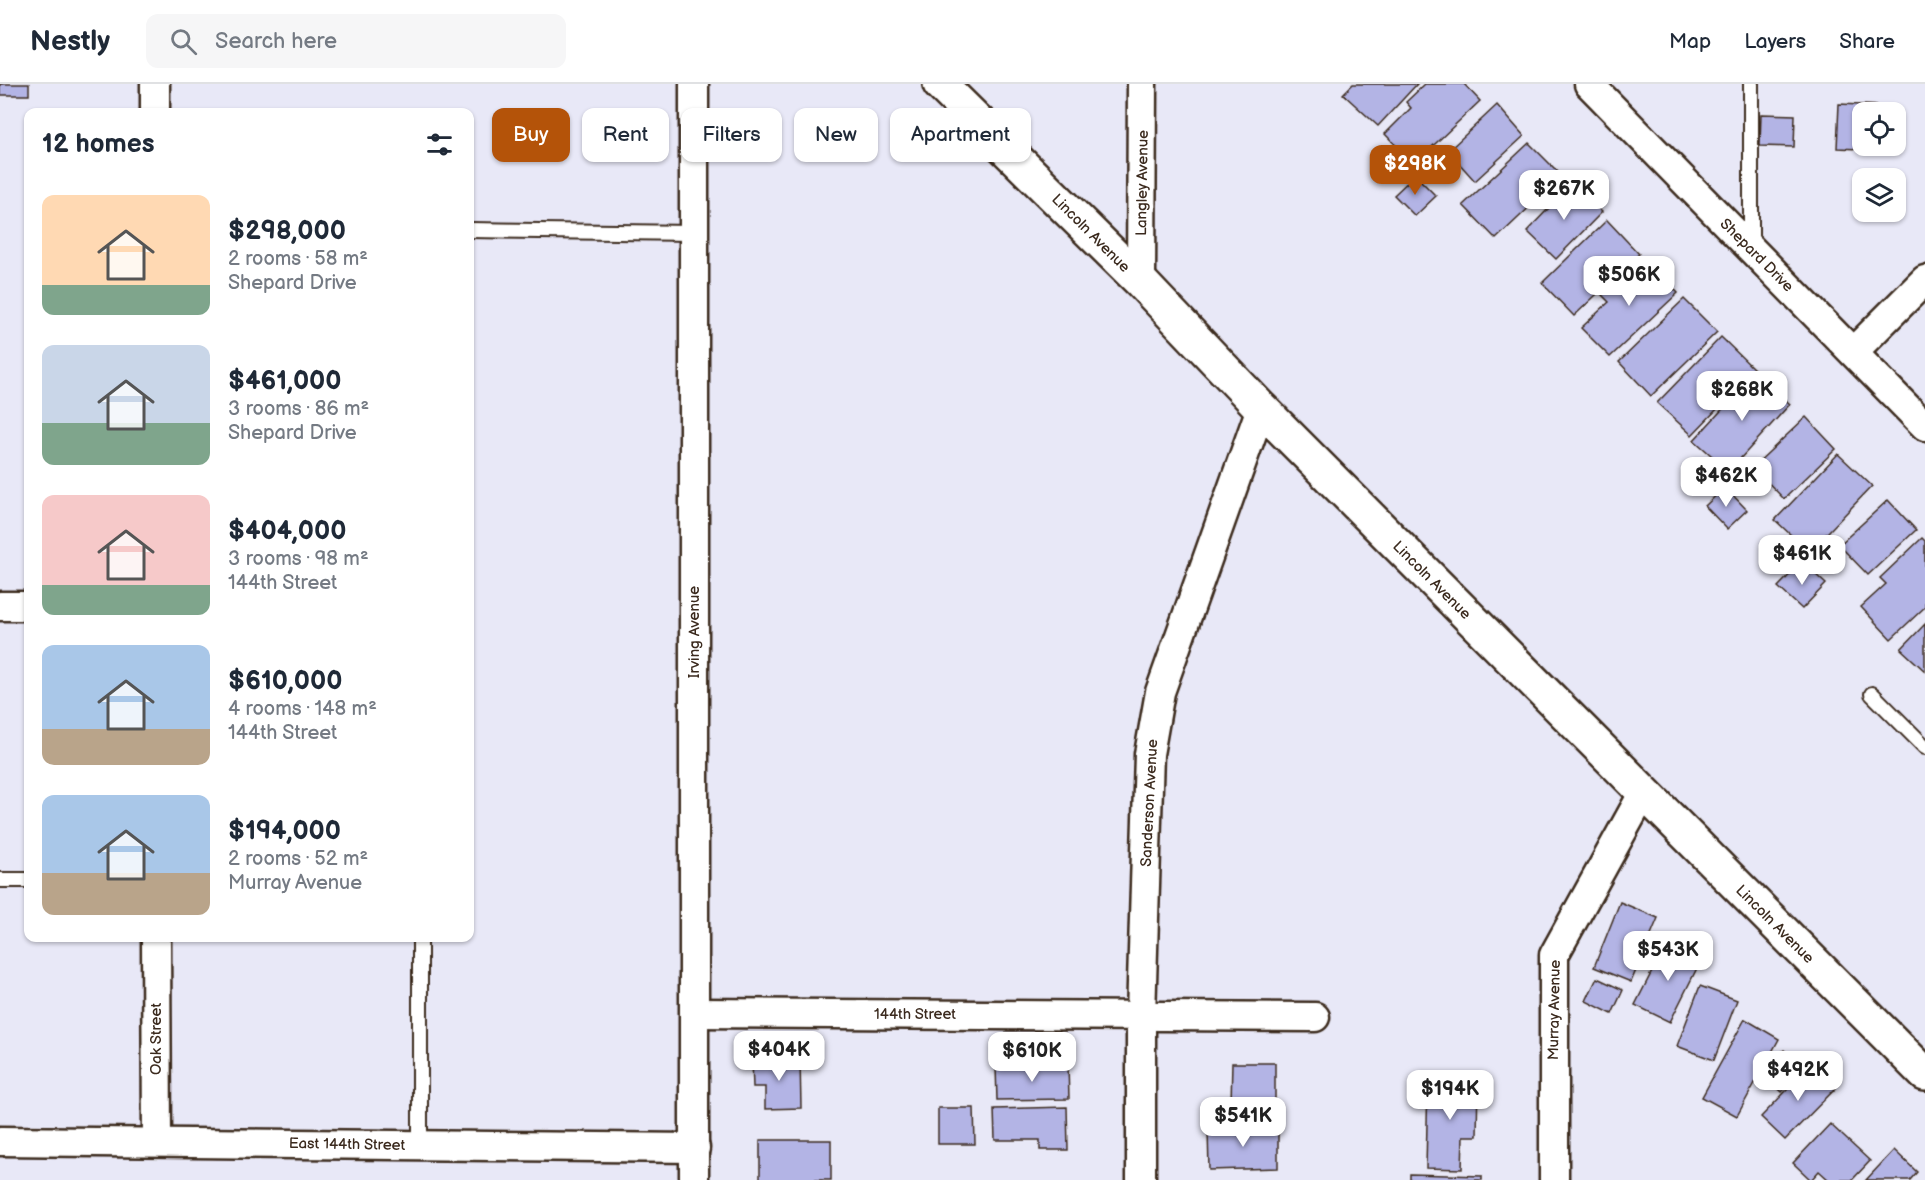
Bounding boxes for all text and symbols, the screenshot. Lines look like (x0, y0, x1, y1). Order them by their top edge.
search box (146, 14, 566, 68)
text: Nestly (30, 25, 110, 58)
icon: search (167, 25, 200, 58)
text: Search here (215, 28, 337, 55)
text: Map (1669, 29, 1711, 54)
text: Layers (1744, 29, 1806, 54)
text: Share (1839, 29, 1895, 54)
map controls (1852, 102, 1906, 222)
button: locate (1852, 102, 1906, 156)
chip: Buy (492, 108, 570, 162)
chip: Rent (582, 108, 669, 162)
chip: Filters (681, 108, 782, 162)
chip: New (794, 108, 878, 162)
chip: Apartment (890, 108, 1031, 162)
icon: filters (423, 128, 456, 161)
text: 12 homes (42, 129, 154, 160)
street label: Langley Avenue (1132, 130, 1153, 236)
pin: $298K (1373, 145, 1457, 196)
text: $298K (1384, 152, 1446, 176)
button: layers (1852, 168, 1906, 222)
pin: $267K (1522, 170, 1606, 221)
text: $267K (1533, 177, 1595, 201)
street label: Lincoln Avenue (1047, 190, 1134, 277)
street label: Shepard Drive (1716, 215, 1798, 296)
text: $298,000 (228, 216, 346, 247)
icon: home (90, 219, 162, 291)
text: 2 rooms · 58 m² (228, 247, 368, 271)
pin: $506K (1587, 256, 1671, 307)
text: $506K (1598, 263, 1660, 287)
text: Shepard Drive (228, 271, 357, 295)
text: $461,000 (228, 366, 342, 397)
icon: home (90, 369, 162, 441)
pin: $268K (1700, 371, 1784, 422)
text: $268K (1711, 378, 1773, 402)
text: 3 rooms · 86 m² (228, 397, 369, 421)
text: Shepard Drive (228, 421, 357, 445)
pin: $462K (1684, 457, 1768, 508)
text: $462K (1695, 464, 1757, 488)
text: $404,000 (228, 516, 346, 547)
icon: home (90, 519, 162, 591)
pin: $461K (1760, 535, 1844, 586)
street label: Lincoln Avenue (1388, 537, 1475, 624)
text: $461K (1772, 542, 1832, 566)
text: 3 rooms · 98 m² (228, 547, 369, 571)
text: 144th Street (228, 571, 337, 595)
street label: Irving Avenue (685, 586, 704, 678)
text: $610,000 (228, 666, 342, 697)
icon: home (90, 669, 162, 741)
text: 4 rooms · 148 m² (228, 697, 377, 721)
text: 144th Street (228, 721, 337, 745)
street label: Sanderson Avenue (1137, 739, 1162, 867)
text: $194,000 (228, 816, 341, 847)
icon: home (90, 819, 162, 891)
text: 2 rooms · 52 m² (228, 847, 368, 871)
text: Murray Avenue (228, 871, 362, 895)
street label: Lincoln Avenue (1731, 881, 1818, 968)
pin: $543K (1626, 931, 1710, 982)
text: $543K (1637, 938, 1699, 962)
street label: Murray Avenue (1544, 959, 1565, 1060)
street label: Oak Street (147, 1003, 166, 1075)
street label: 144th Street (874, 1005, 956, 1024)
pin: $404K (737, 1031, 821, 1082)
pin: $610K (990, 1032, 1074, 1083)
text: $404K (748, 1038, 810, 1062)
text: $610K (1002, 1039, 1062, 1063)
pin: $492K (1756, 1051, 1840, 1102)
text: $492K (1767, 1058, 1829, 1082)
pin: $194K (1408, 1070, 1492, 1121)
text: $194K (1421, 1077, 1479, 1101)
pin: $541K (1201, 1097, 1285, 1148)
text: $541K (1214, 1104, 1272, 1128)
street label: East 144th Street (289, 1134, 406, 1155)

